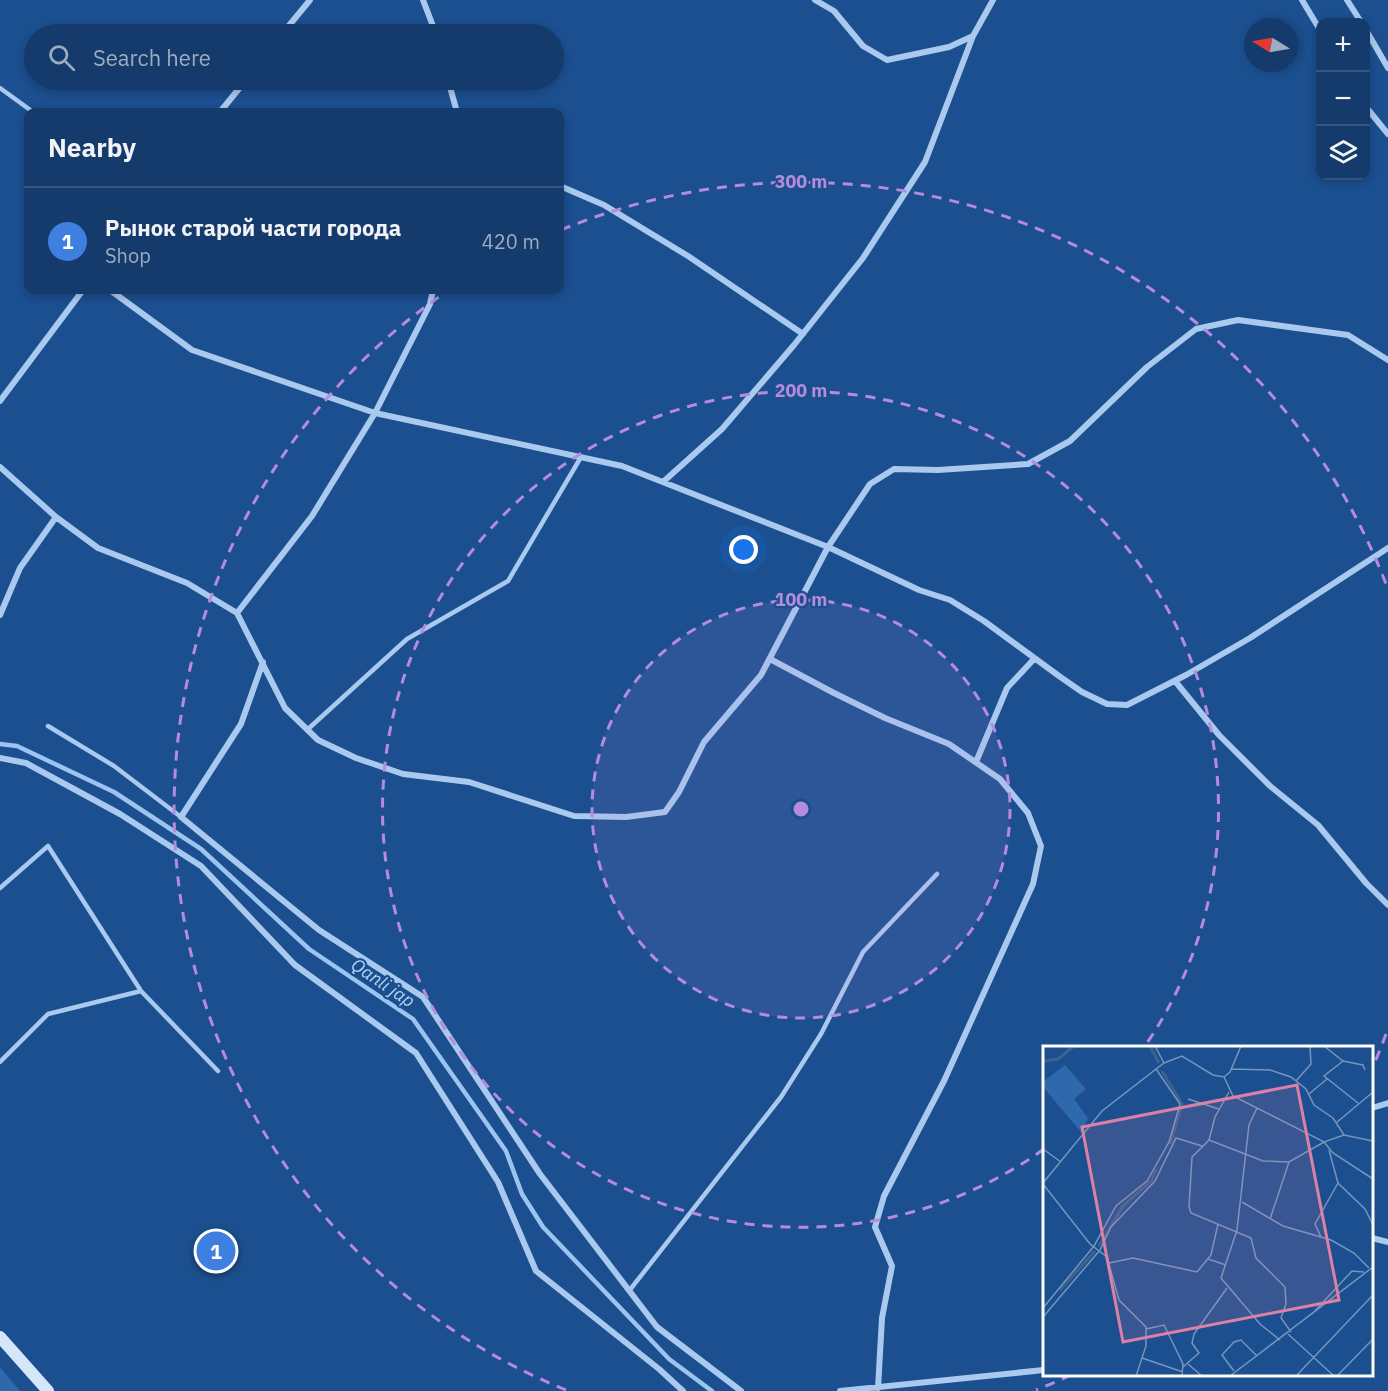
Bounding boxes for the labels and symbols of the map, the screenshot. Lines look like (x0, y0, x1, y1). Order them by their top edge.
north arrow (1244, 18, 1298, 72)
text: 300 m (775, 170, 827, 193)
text: 200 m (775, 379, 827, 402)
your location (729, 535, 758, 564)
text: 100 m (775, 588, 827, 611)
centre of rings (791, 799, 811, 819)
water label: Qanli jap (347, 953, 420, 1012)
inset map (1043, 1046, 1373, 1376)
pin: 1 (196, 1228, 236, 1274)

